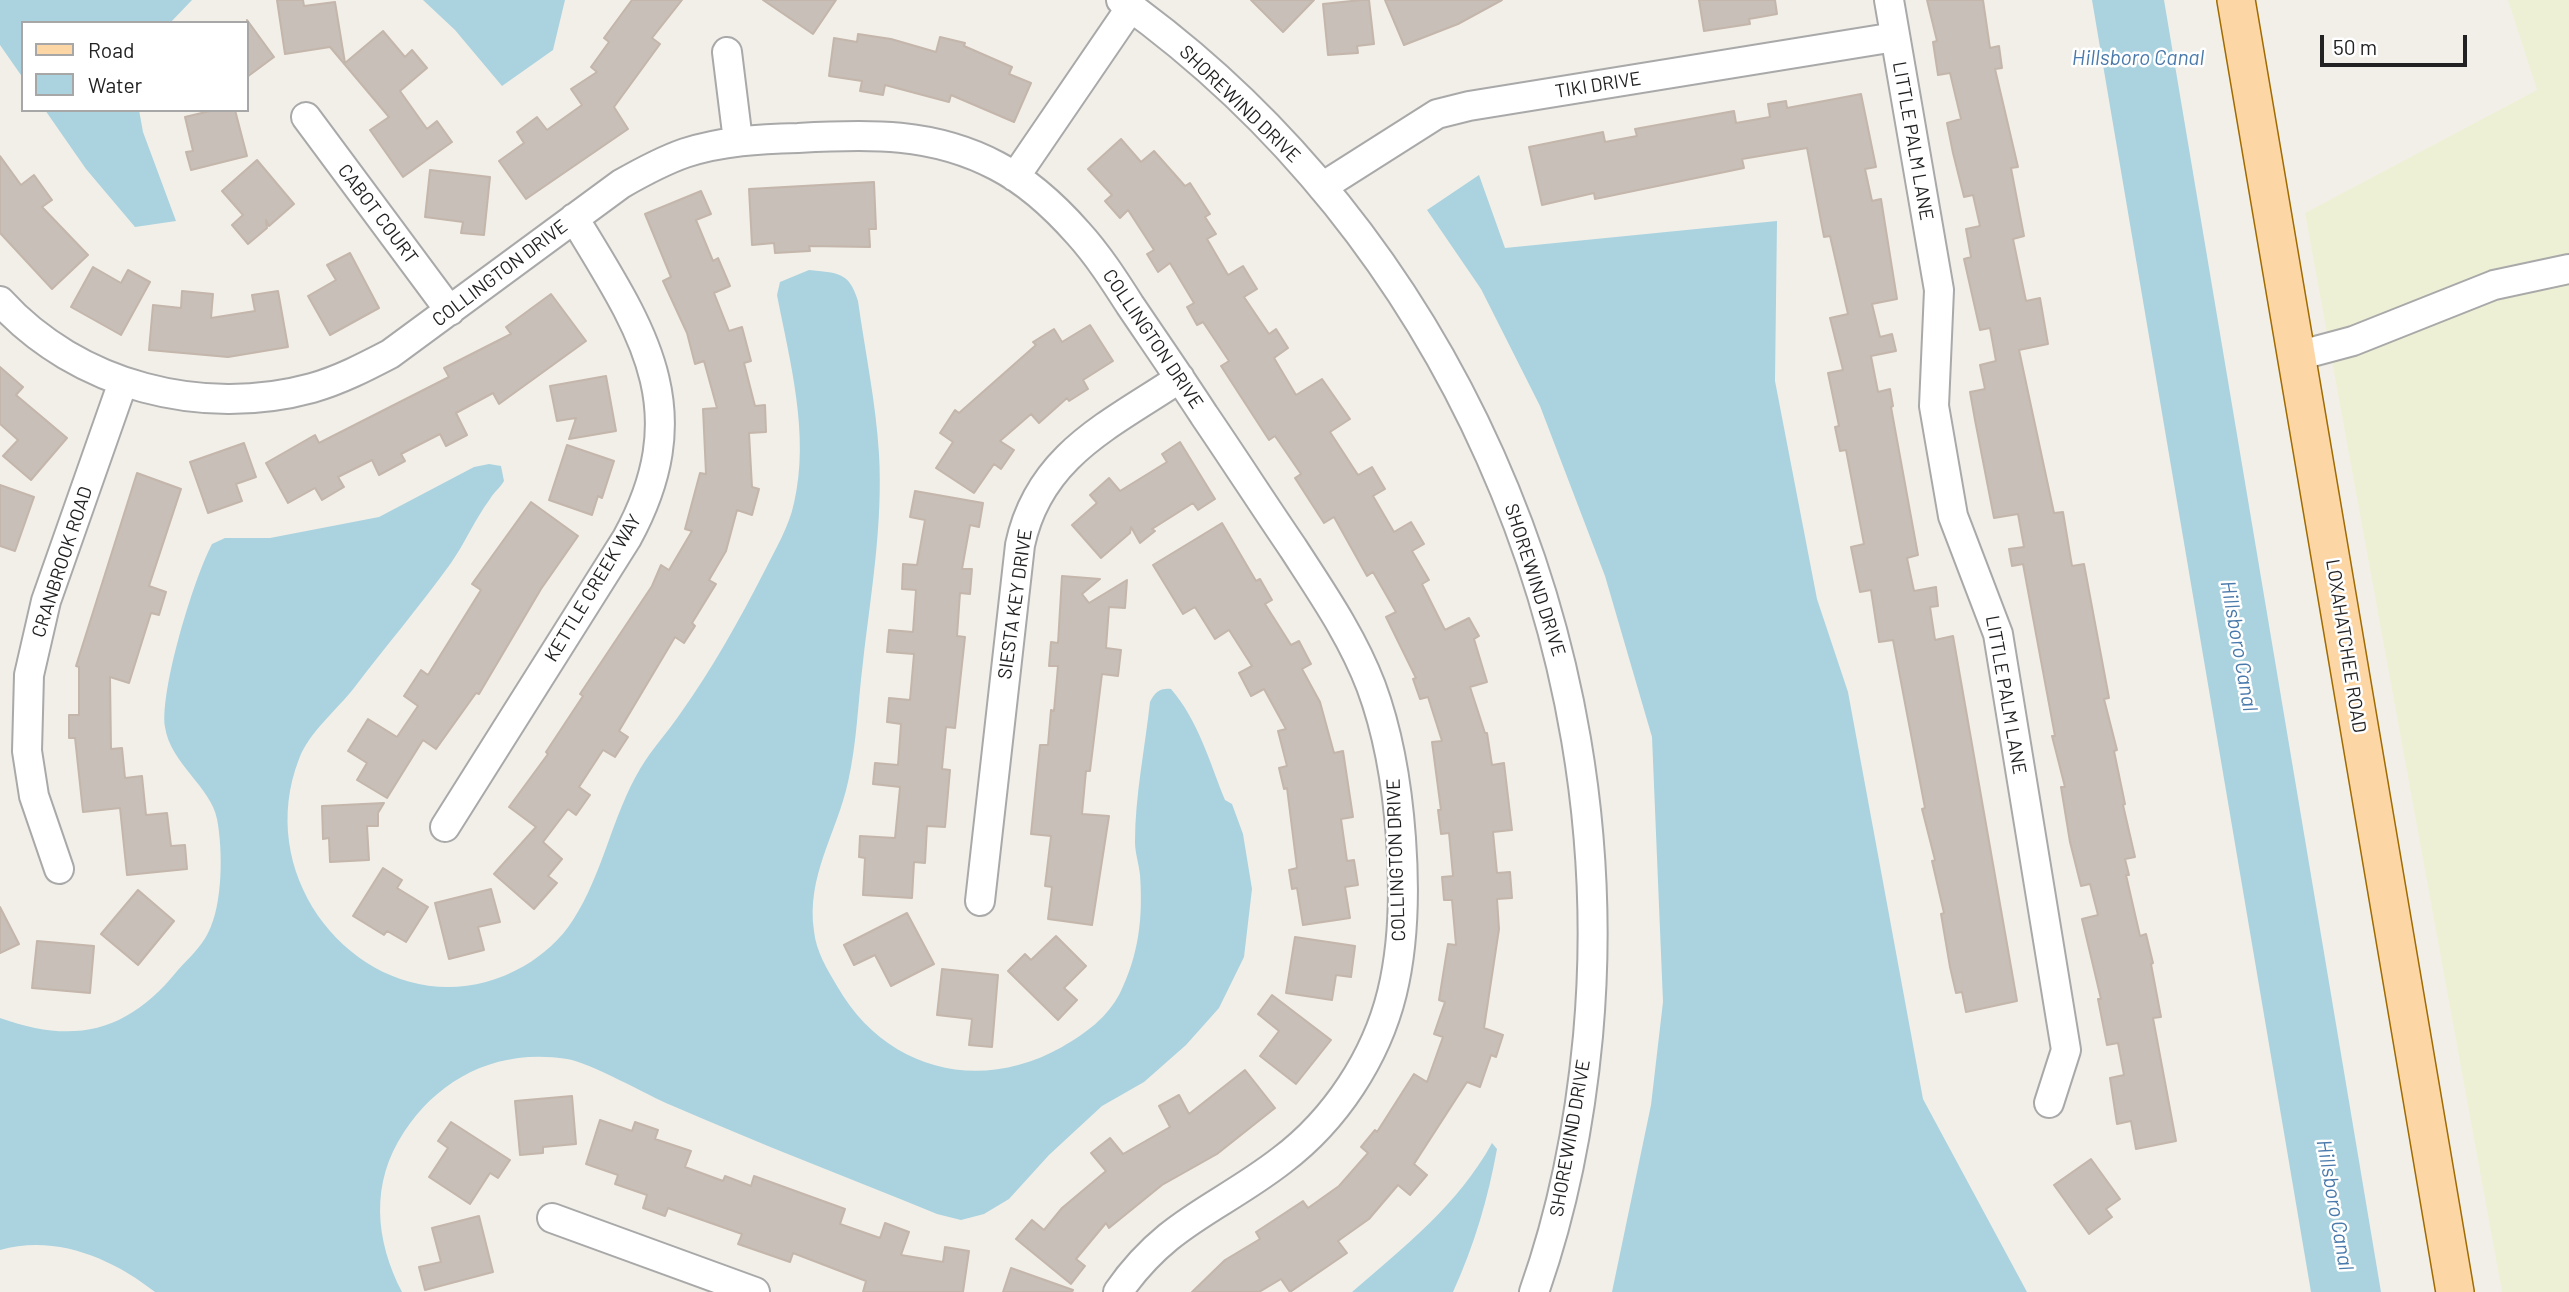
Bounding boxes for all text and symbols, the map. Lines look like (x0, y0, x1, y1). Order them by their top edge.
legend (21, 21, 248, 112)
scale bar (2324, 21, 2471, 65)
text: 50 m (2333, 34, 2377, 59)
text: Road (88, 37, 134, 62)
street label: SHOREWIND DRIVE (1175, 41, 1305, 167)
water label: Hillsboro Canal (2072, 45, 2204, 71)
street label: LITTLE PALM LANE (1888, 60, 1938, 222)
street label: TIKI DRIVE (1553, 67, 1643, 103)
text: Water (88, 72, 142, 97)
street label: CABOT COURT (333, 160, 423, 268)
street label: COLLINGTON DRIVE (428, 215, 572, 331)
street label: COLLINGTON DRIVE (1098, 265, 1208, 413)
street label: CRANBROOK ROAD (27, 484, 97, 640)
street label: SHOREWIND DRIVE (1500, 501, 1570, 659)
street label: KETTLE CREEK WAY (540, 510, 646, 666)
street label: SIESTA KEY DRIVE (993, 527, 1037, 681)
street label: LOXAHATCHEE ROAD (2321, 558, 2371, 734)
water label: Hillsboro Canal (2215, 579, 2263, 713)
street label: LITTLE PALM LANE (1981, 614, 2031, 776)
street label: COLLINGTON DRIVE (1382, 778, 1410, 942)
street label: SHOREWIND DRIVE (1545, 1058, 1595, 1218)
water label: Hillsboro Canal (2311, 1138, 2359, 1272)

